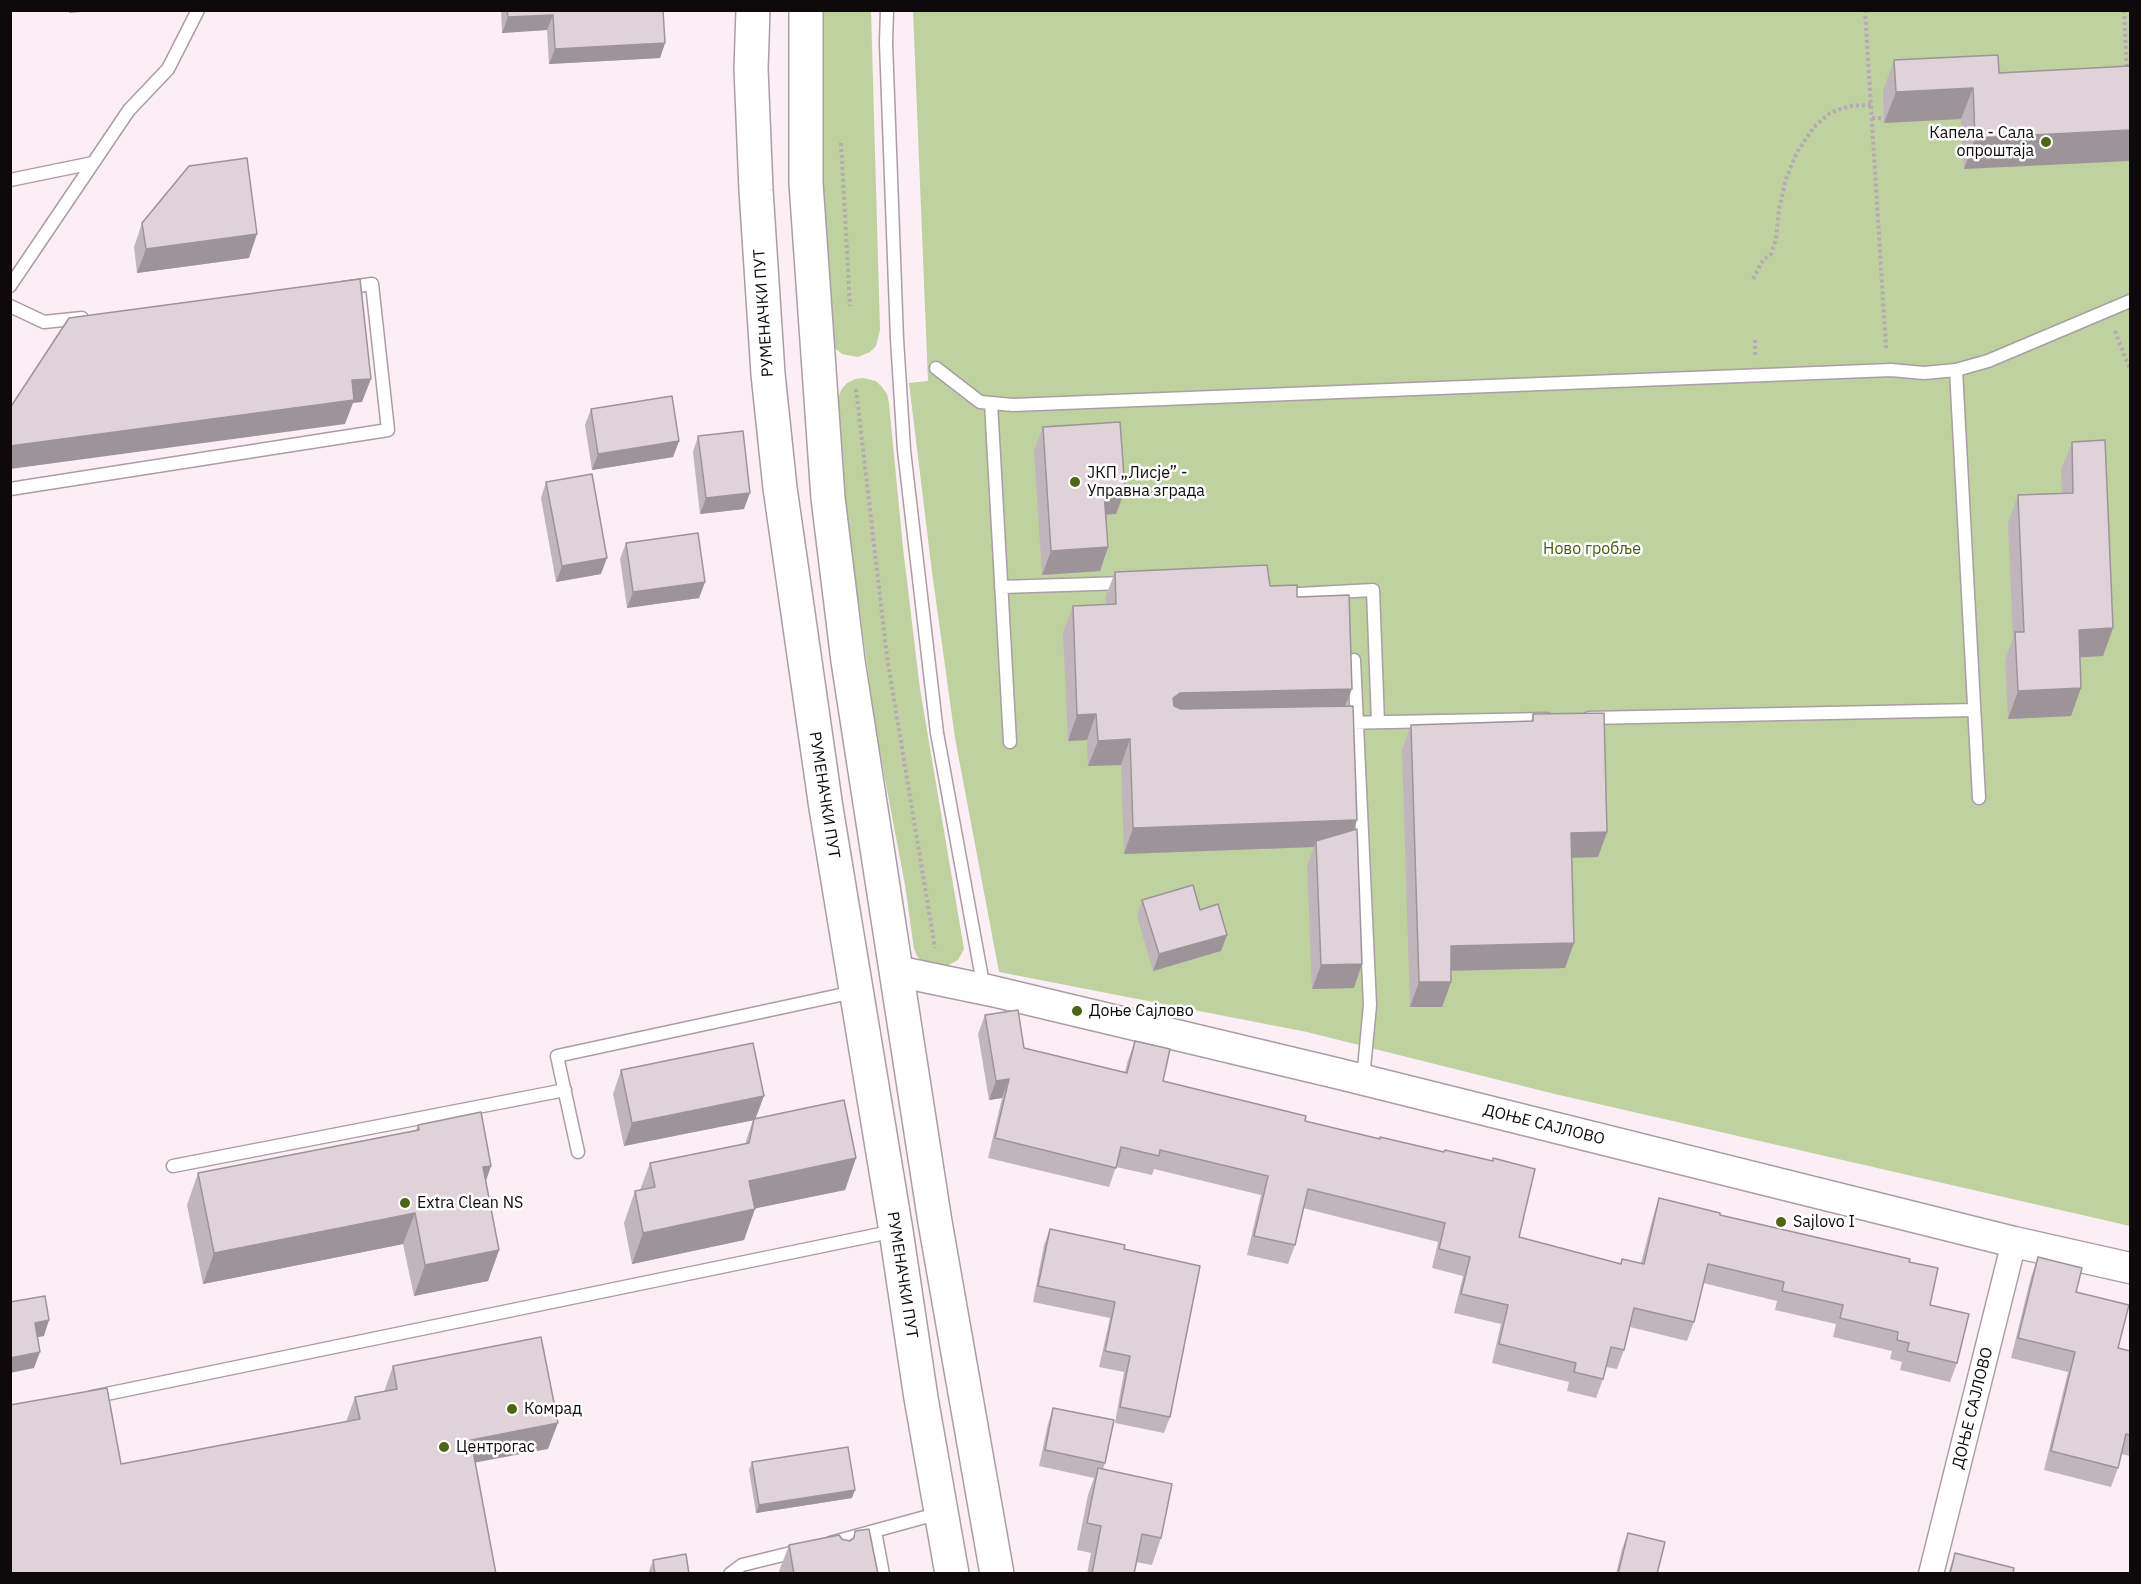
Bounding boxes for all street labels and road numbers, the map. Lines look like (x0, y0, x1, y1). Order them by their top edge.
street label: РУМЕНАЧКИ ПУТ (750, 248, 778, 378)
street label: РУМЕНАЧКИ ПУТ (804, 730, 844, 860)
street label: ДОЊЕ САЈЛОВО (1481, 1101, 1607, 1149)
street label: РУМЕНАЧКИ ПУТ (882, 1210, 922, 1340)
street label: ДОЊЕ САЈЛОВО (1949, 1345, 1997, 1471)

